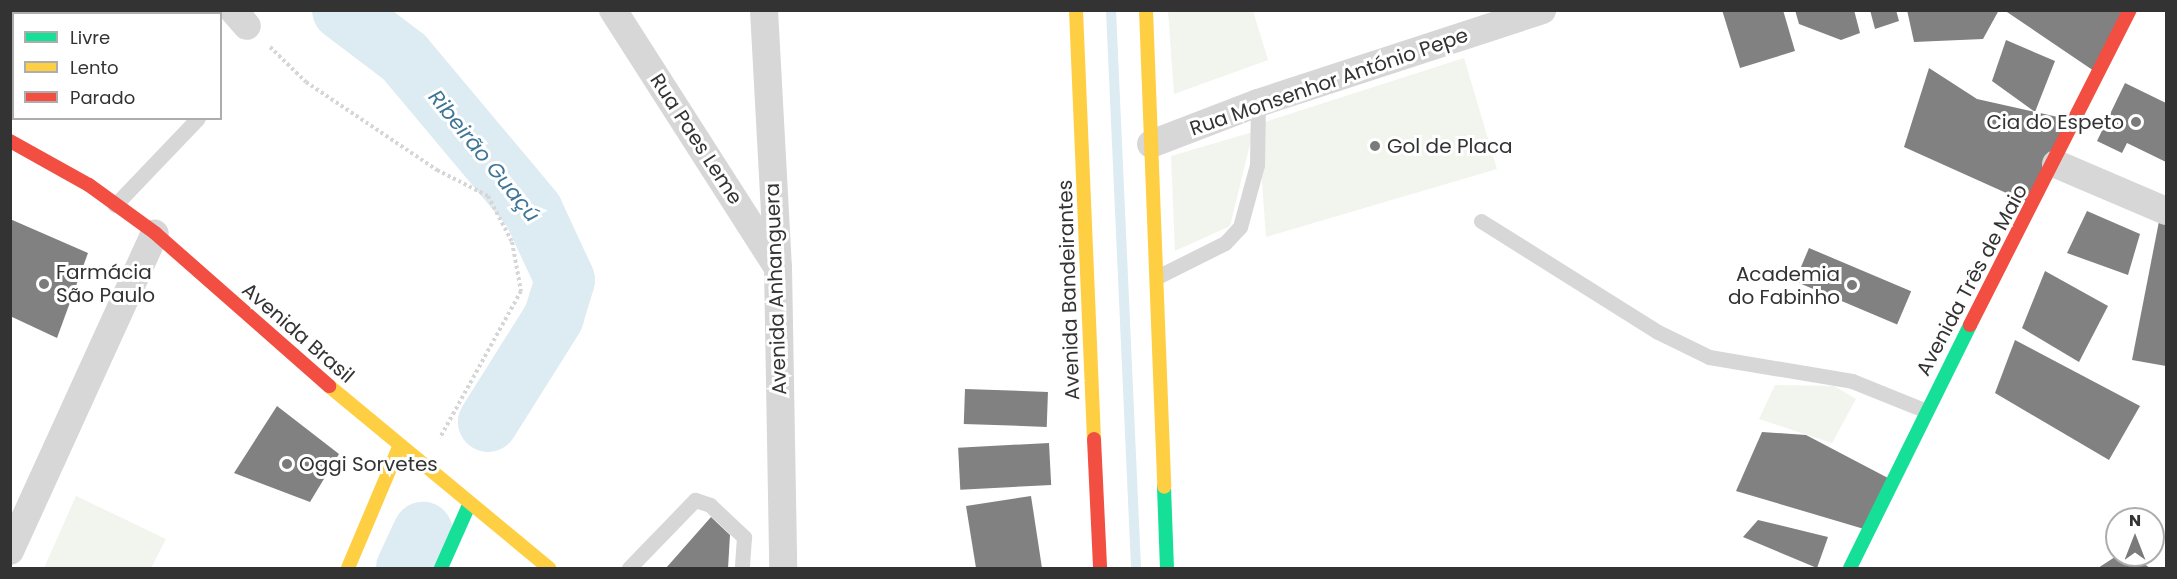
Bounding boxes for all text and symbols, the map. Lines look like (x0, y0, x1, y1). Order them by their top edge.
legend (12, 12, 222, 120)
street label: Rua Monsenhor António Pepe (1187, 23, 1471, 141)
text: Livre (70, 25, 110, 50)
text: Lento (70, 55, 119, 80)
street label: Rua Paes Leme (645, 69, 747, 209)
text: Parado (70, 85, 135, 110)
water label: Ribeirão Guaçú (423, 85, 545, 227)
place label: Cia do Espeto (1986, 110, 2124, 134)
marker: Cia do Espeto (2129, 115, 2143, 129)
place label: Gol de Placa (1387, 134, 1513, 158)
marker: Gol de Placa (1368, 139, 1382, 153)
street label: Avenida Bandeirantes (1053, 179, 1085, 401)
street label: Avenida Três de Maio (1911, 180, 2033, 380)
street label: Avenida Anhanguera (760, 182, 792, 396)
place label: Farmácia São Paulo (56, 260, 155, 307)
place label: Academia do Fabinho (1728, 262, 1840, 309)
marker: Farmácia São Paulo (37, 277, 51, 291)
street label: Avenida Brasil (237, 278, 359, 388)
marker: Academia do Fabinho (1845, 278, 1859, 292)
place label: Oggi Sorvetes (299, 452, 438, 476)
marker: Oggi Sorvetes (280, 457, 294, 471)
north arrow (2105, 507, 2165, 567)
text: N (2129, 509, 2141, 532)

